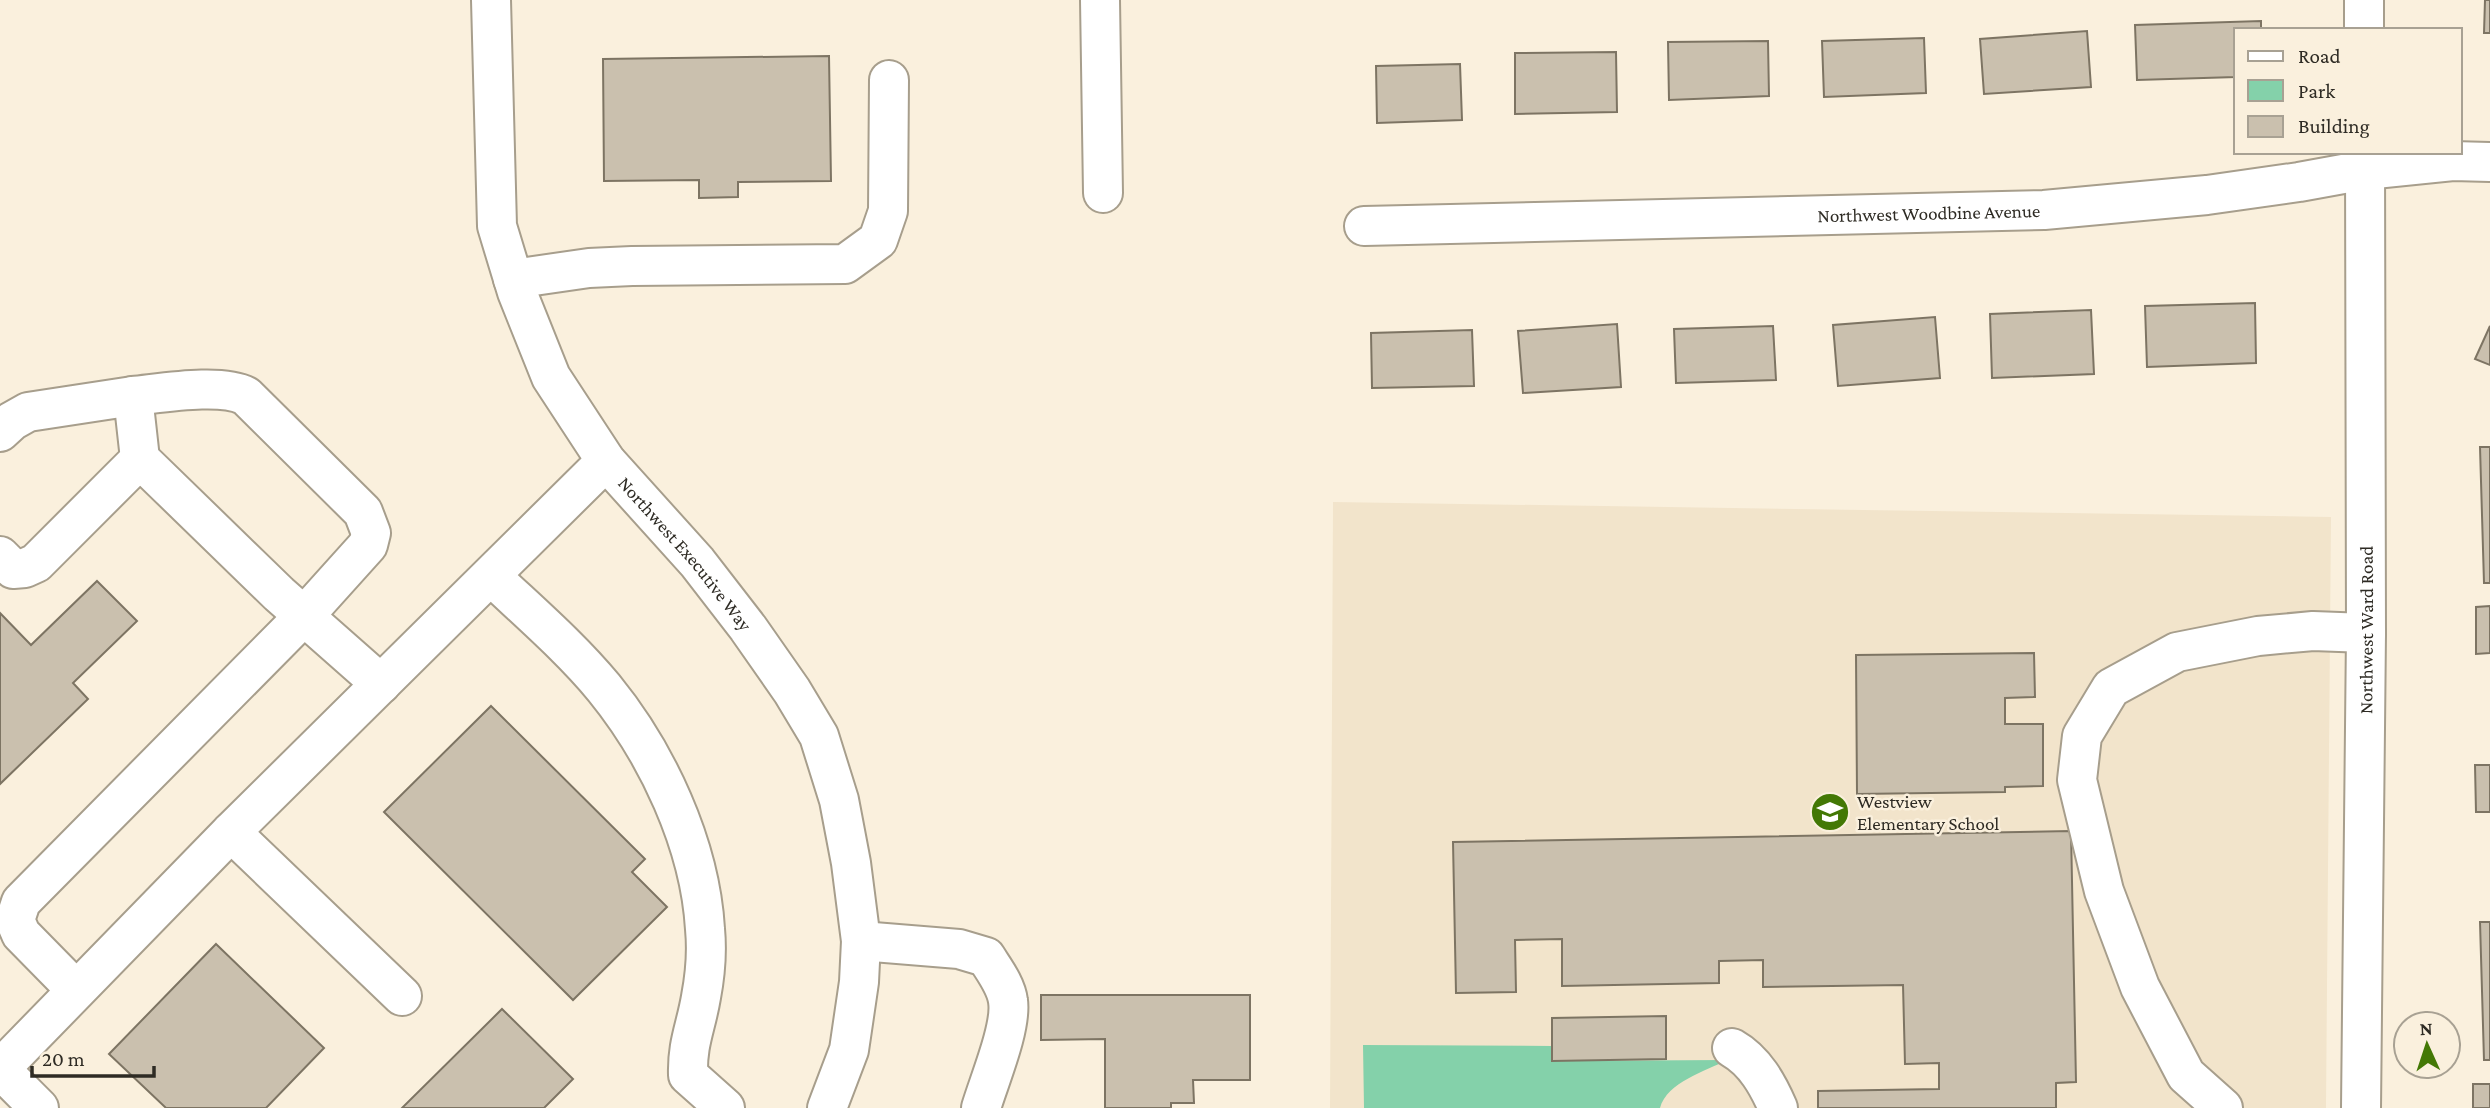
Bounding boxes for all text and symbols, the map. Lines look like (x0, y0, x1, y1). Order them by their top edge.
legend (2234, 28, 2462, 154)
text: Road (2298, 44, 2341, 68)
text: Park (2298, 79, 2335, 103)
text: Building (2298, 114, 2370, 138)
street label: Northwest Woodbine Avenue (1817, 200, 2041, 226)
street label: Northwest Executive Way (614, 472, 757, 635)
street label: Northwest Ward Road (2355, 546, 2377, 714)
school or university icon: Westview Elementary School (1809, 791, 1851, 833)
place label: Westview Elementary School (1857, 791, 1999, 834)
north arrow (2392, 1010, 2462, 1080)
text: N (2419, 1018, 2433, 1039)
scale bar (32, 1034, 154, 1078)
text: 20 m (42, 1047, 85, 1071)

